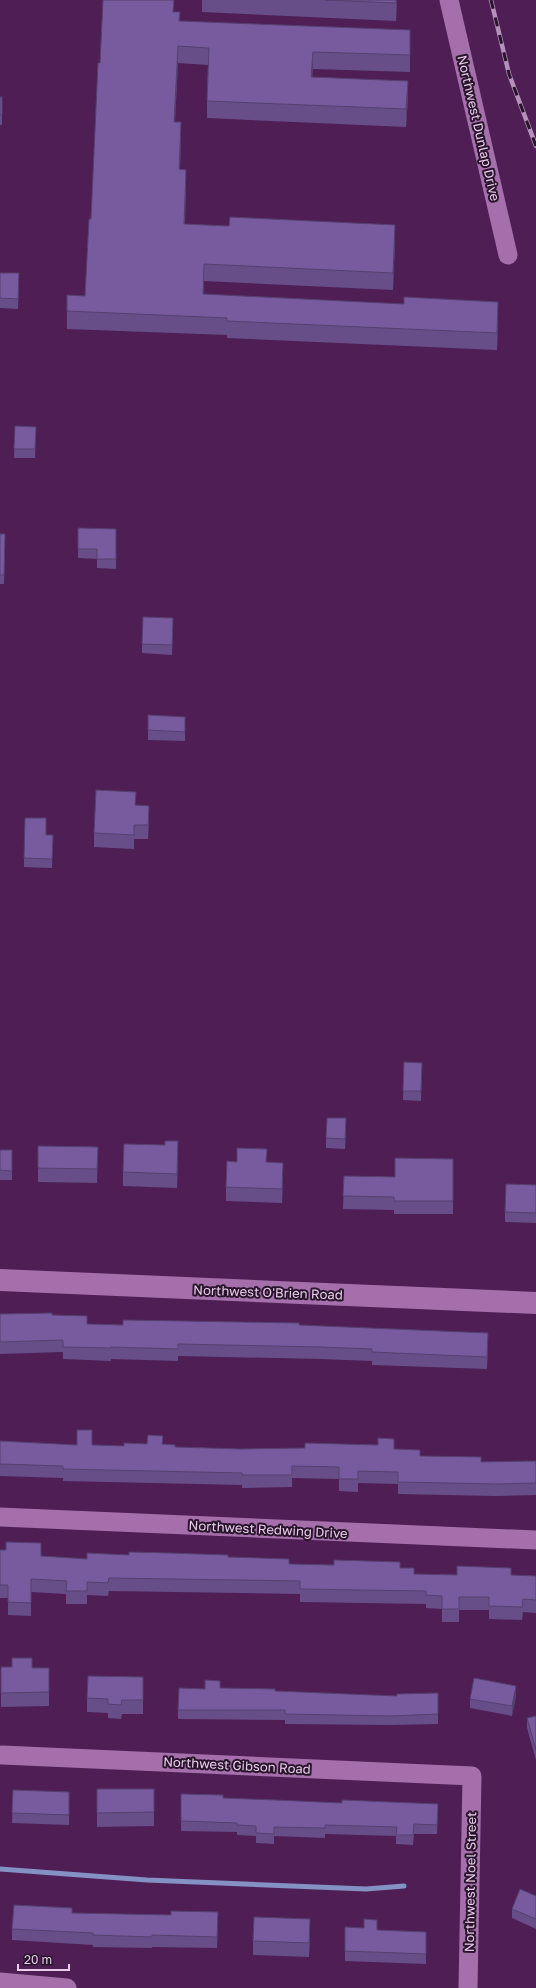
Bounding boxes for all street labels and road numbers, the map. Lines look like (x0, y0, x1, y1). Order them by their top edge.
street label: Northwest Dunlap Drive (454, 53, 504, 203)
street label: Northwest O'Brien Road (193, 1281, 343, 1303)
street label: Northwest Redwing Drive (188, 1517, 348, 1541)
street label: Northwest Gibson Road (163, 1753, 311, 1777)
street label: Northwest Noel Street (461, 1812, 479, 1952)

